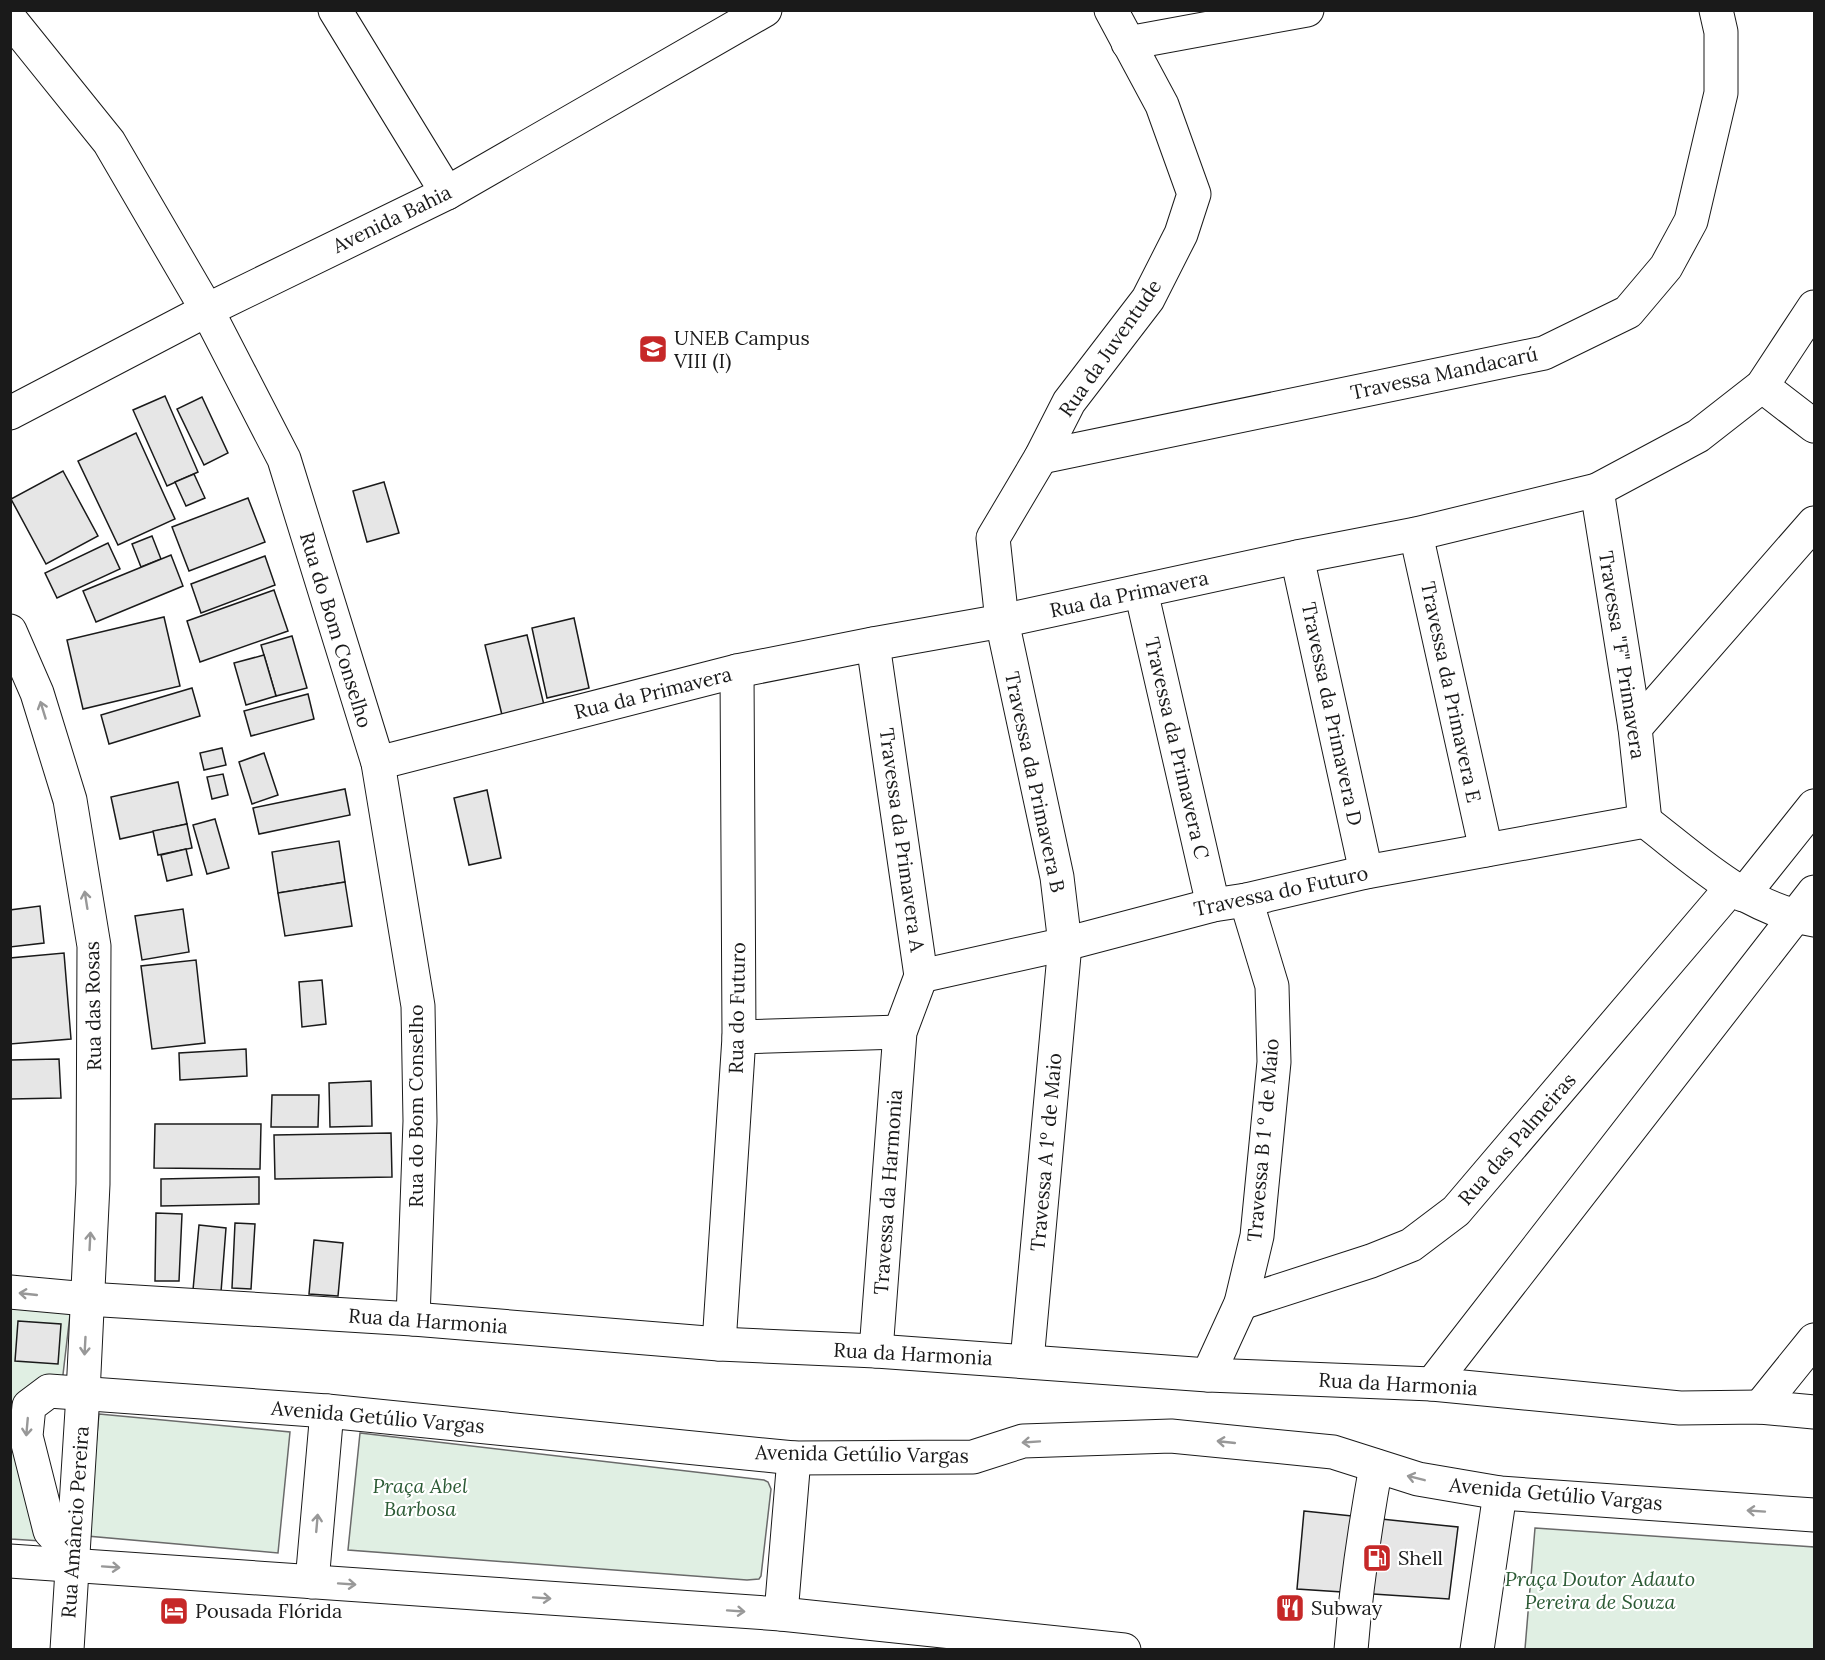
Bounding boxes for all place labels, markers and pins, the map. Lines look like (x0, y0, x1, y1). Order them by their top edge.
place label: UNEB Campus VIII (I) (673, 325, 810, 374)
school or university icon: UNEB Campus VIII (I) (637, 333, 669, 365)
fuel station icon: Shell (1361, 1542, 1393, 1574)
place label: Shell (1398, 1545, 1443, 1570)
restaurant icon: Subway (1274, 1592, 1306, 1624)
hotel icon: Pousada Flórida (158, 1595, 190, 1627)
place label: Subway (1311, 1595, 1383, 1620)
place label: Pousada Flórida (195, 1598, 342, 1623)

